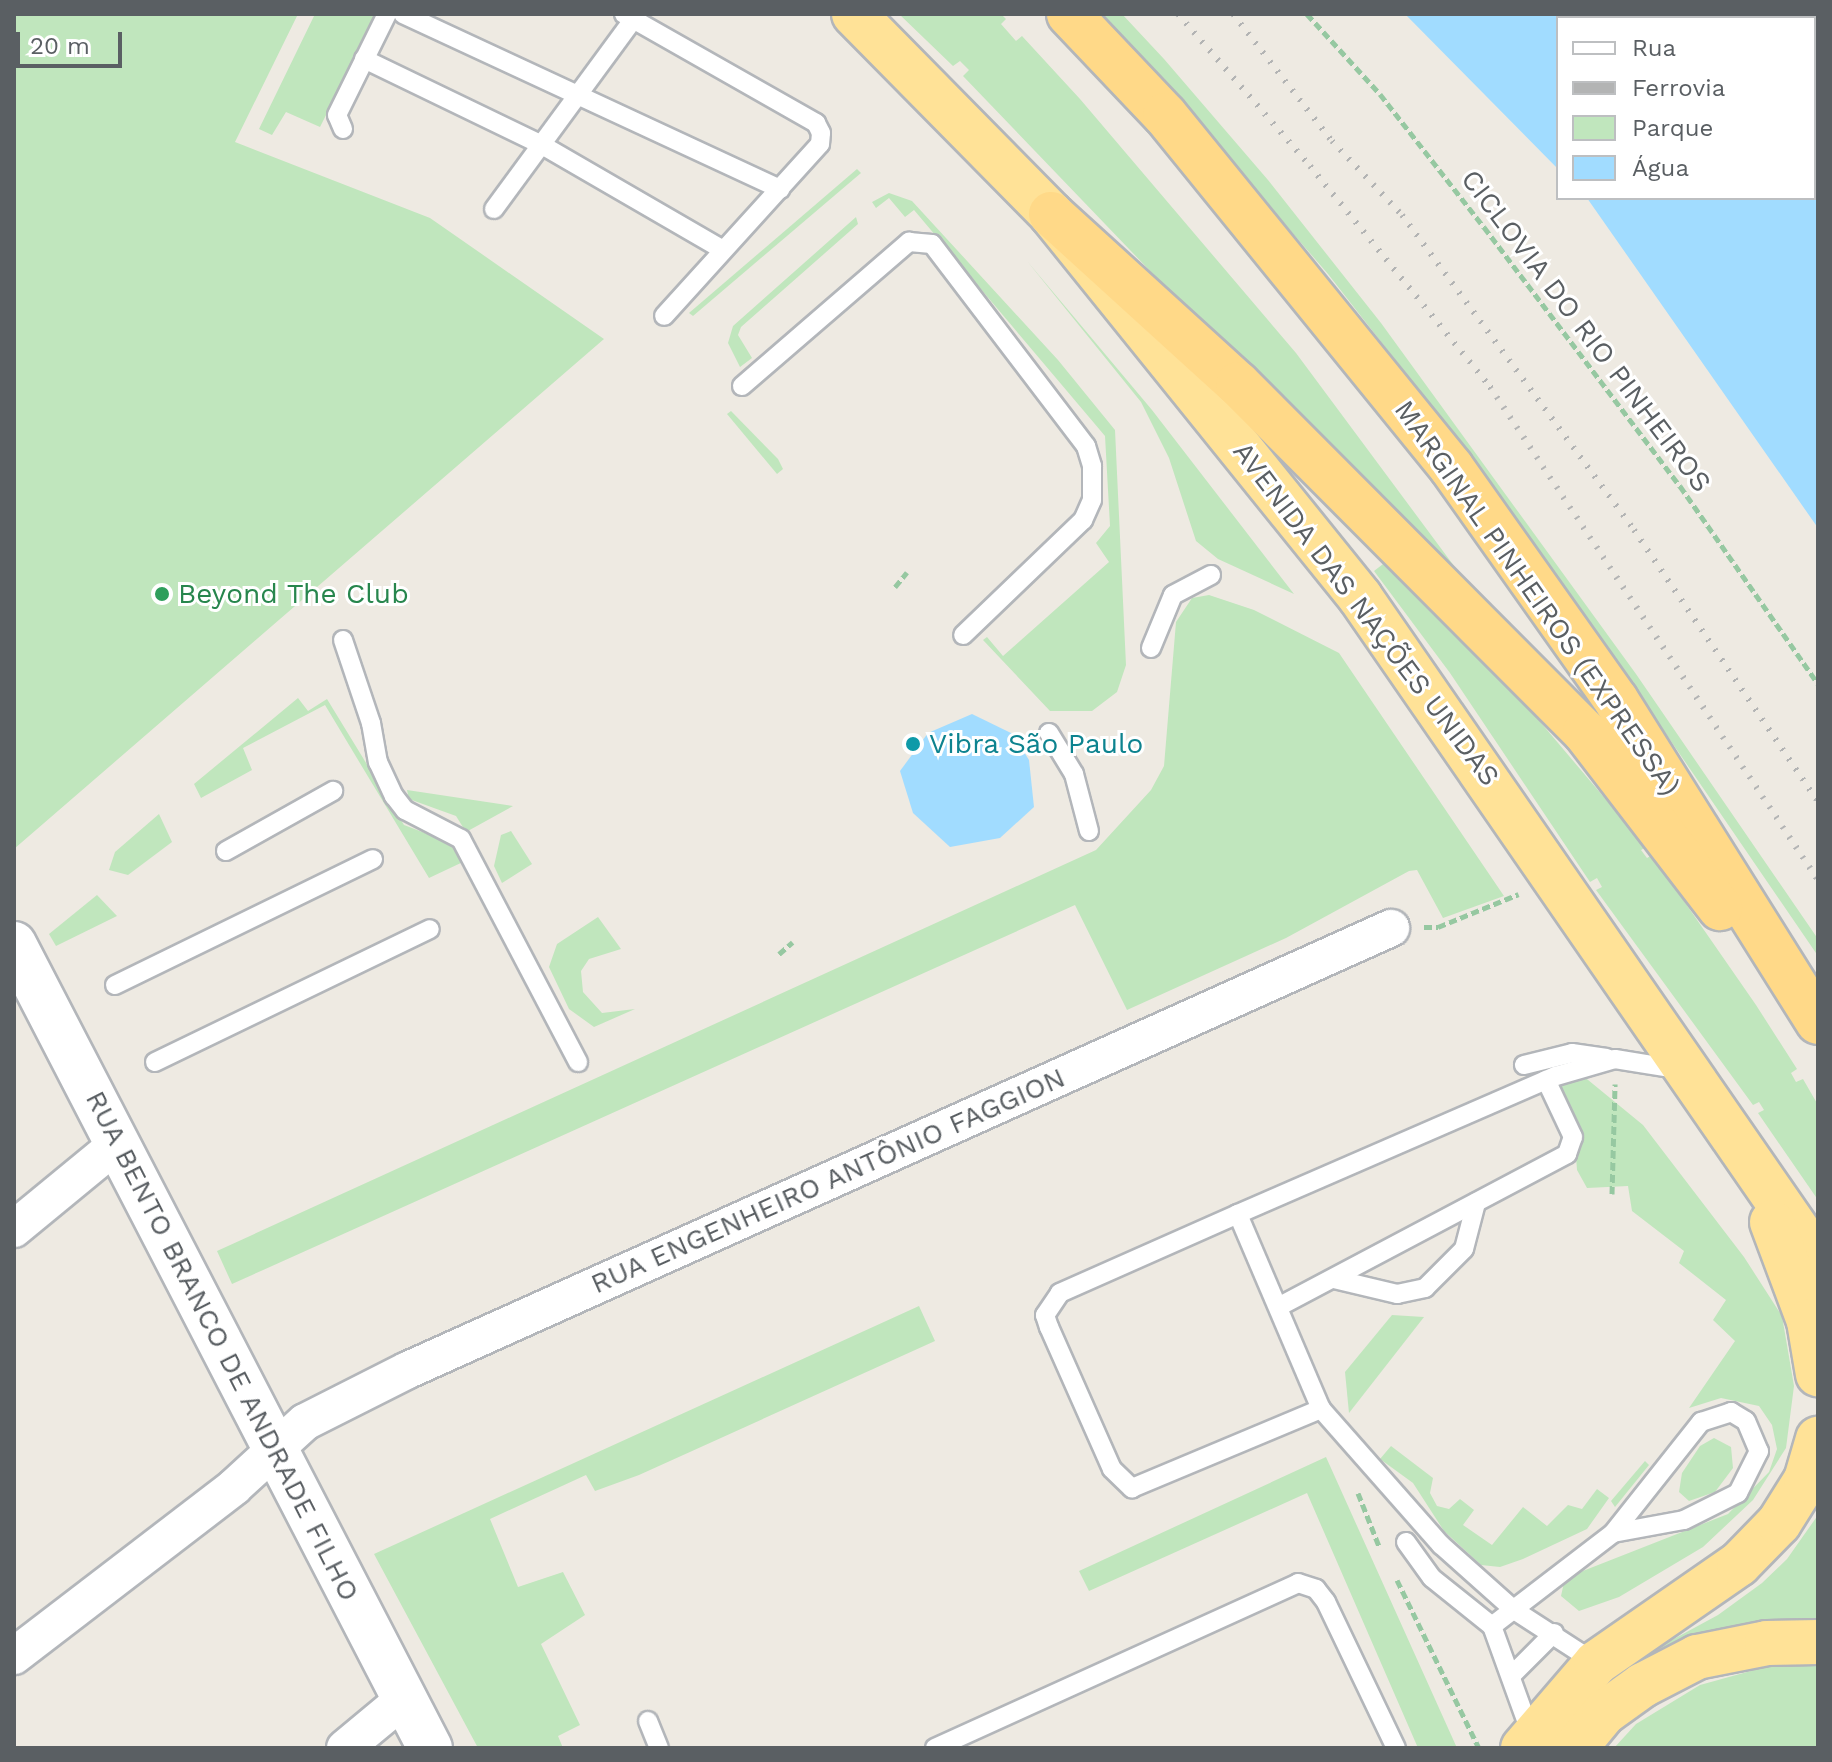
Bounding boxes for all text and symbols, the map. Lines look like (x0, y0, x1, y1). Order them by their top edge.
scale bar (20, 16, 126, 66)
legend (1556, 16, 1816, 200)
text: 20 m (30, 32, 90, 60)
text: Rua (1632, 34, 1676, 62)
text: Ferrovia (1632, 74, 1725, 102)
text: Parque (1632, 114, 1713, 142)
text: Água (1632, 154, 1689, 182)
street label: CICLOVIA DO RIO PINHEIROS (1453, 163, 1719, 499)
street label: MARGINAL PINHEIROS (EXPRESSA) (1387, 394, 1687, 802)
street label: AVENIDA DAS NAÇÕES UNIDAS (1225, 435, 1507, 793)
place label: Beyond The Club (178, 577, 409, 611)
marker: Beyond The Club (153, 585, 171, 603)
place label: Vibra São Paulo (929, 727, 1144, 761)
marker: Vibra São Paulo (904, 735, 922, 753)
street label: RUA ENGENHEIRO ANTÔNIO FAGGION (585, 1060, 1071, 1302)
street label: RUA BENTO BRANCO DE ANDRADE FILHO (78, 1084, 366, 1608)

